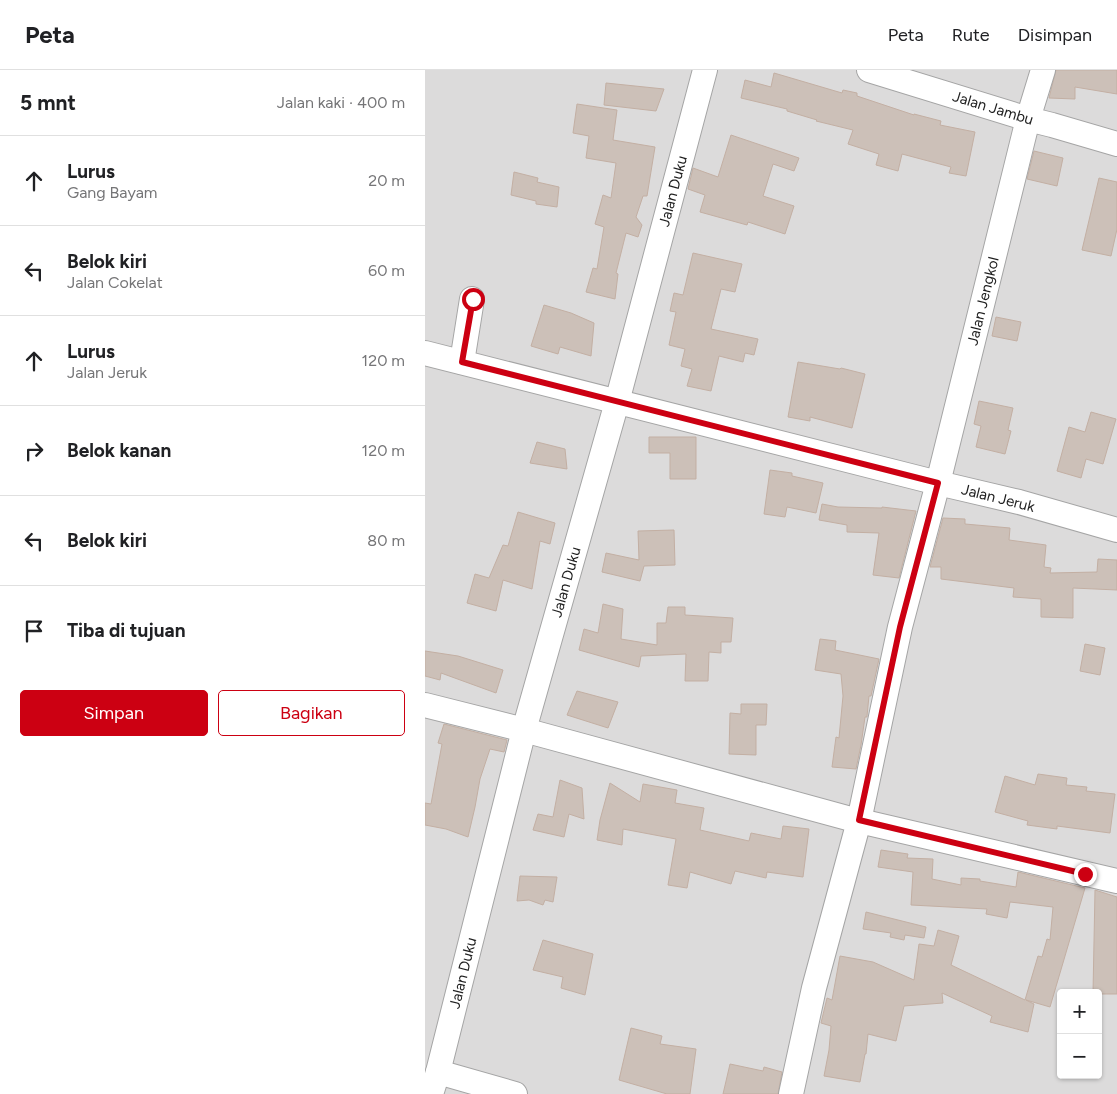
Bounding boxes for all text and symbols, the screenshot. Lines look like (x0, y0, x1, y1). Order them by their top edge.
text: Peta (25, 20, 75, 49)
text: Peta (888, 24, 924, 46)
text: Rute (952, 24, 990, 46)
text: Disimpan (1018, 24, 1092, 46)
street label: Jalan Jambu (950, 87, 1036, 129)
text: 5 mnt (20, 90, 76, 115)
text: Jalan kaki · 400 m (277, 93, 405, 112)
street label: Jalan Duku (655, 154, 691, 228)
text: Lurus (67, 160, 115, 183)
icon: ahead (20, 167, 48, 195)
text: 20 m (368, 171, 405, 190)
text: Gang Bayam (67, 183, 157, 202)
text: Belok kiri (67, 250, 147, 273)
street label: Jalan Jengkol (963, 255, 1003, 347)
icon: left (20, 257, 48, 285)
text: 60 m (368, 261, 405, 280)
text: Jalan Cokelat (67, 273, 163, 292)
route start (462, 288, 485, 311)
text: Lurus (67, 340, 115, 363)
icon: ahead (20, 347, 48, 375)
text: 120 m (362, 351, 405, 370)
text: Jalan Jeruk (67, 363, 147, 382)
icon: right (20, 437, 48, 465)
text: Belok kanan (67, 439, 171, 462)
text: 120 m (362, 441, 405, 460)
street label: Jalan Jeruk (959, 480, 1037, 516)
icon: left (20, 527, 48, 555)
text: Belok kiri (67, 529, 147, 552)
text: 80 m (367, 531, 405, 550)
street label: Jalan Duku (547, 545, 585, 619)
icon: arrive (20, 617, 48, 645)
text: Tiba di tujuan (67, 619, 186, 642)
button: Simpan (20, 690, 208, 736)
button: Bagikan (218, 690, 405, 736)
route end (1074, 863, 1097, 886)
street label: Jalan Duku (445, 936, 481, 1010)
map controls (1057, 989, 1102, 1079)
button: + (1057, 989, 1102, 1034)
button: − (1057, 1034, 1102, 1079)

